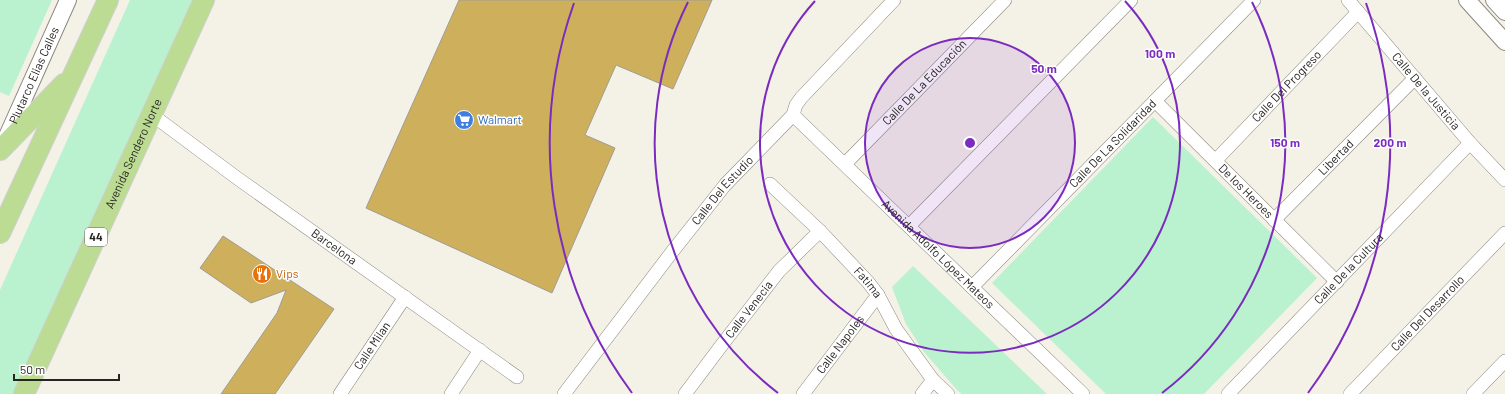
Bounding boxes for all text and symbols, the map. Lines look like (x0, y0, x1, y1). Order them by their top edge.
street label: Plutarco Elias Calles (6, 24, 61, 126)
street label: Calle De La Educación (879, 36, 969, 127)
text: 100 m (1145, 46, 1175, 60)
street label: Calle Del Progreso (1248, 47, 1323, 124)
street label: Calle De la Justicia (1390, 49, 1464, 132)
text: 50 m (1031, 61, 1057, 75)
street label: Avenida Sendero Norte (102, 96, 164, 211)
street label: Calle De La Solidaridad (1066, 96, 1159, 190)
supermarket icon: Walmart (453, 109, 475, 131)
place label: Walmart (478, 112, 522, 126)
text: 150 m (1270, 135, 1300, 149)
text: 200 m (1374, 135, 1406, 149)
centre of rings (963, 136, 977, 150)
street label: Libertad (1315, 136, 1356, 178)
street label: Calle Del Estudio (688, 153, 755, 227)
street label: De los Heroes (1216, 161, 1277, 221)
street label: Avenida Adolfo López Mateos (879, 196, 998, 311)
street label: Barcelona (309, 225, 360, 267)
road number: 44 (85, 228, 107, 246)
street label: Calle De la Cultura (1311, 230, 1385, 306)
restaurant icon: Vips (251, 263, 273, 285)
street label: Fatima (852, 264, 886, 300)
place label: Vips (276, 266, 299, 280)
street label: Calle Del Desarrollo (1387, 272, 1467, 353)
street label: Calle Venecia (722, 277, 775, 341)
street label: Calle Napoles (813, 312, 866, 376)
street label: Calle Milan (350, 319, 393, 372)
scale bar (14, 356, 119, 382)
text: 50 m (20, 362, 45, 376)

